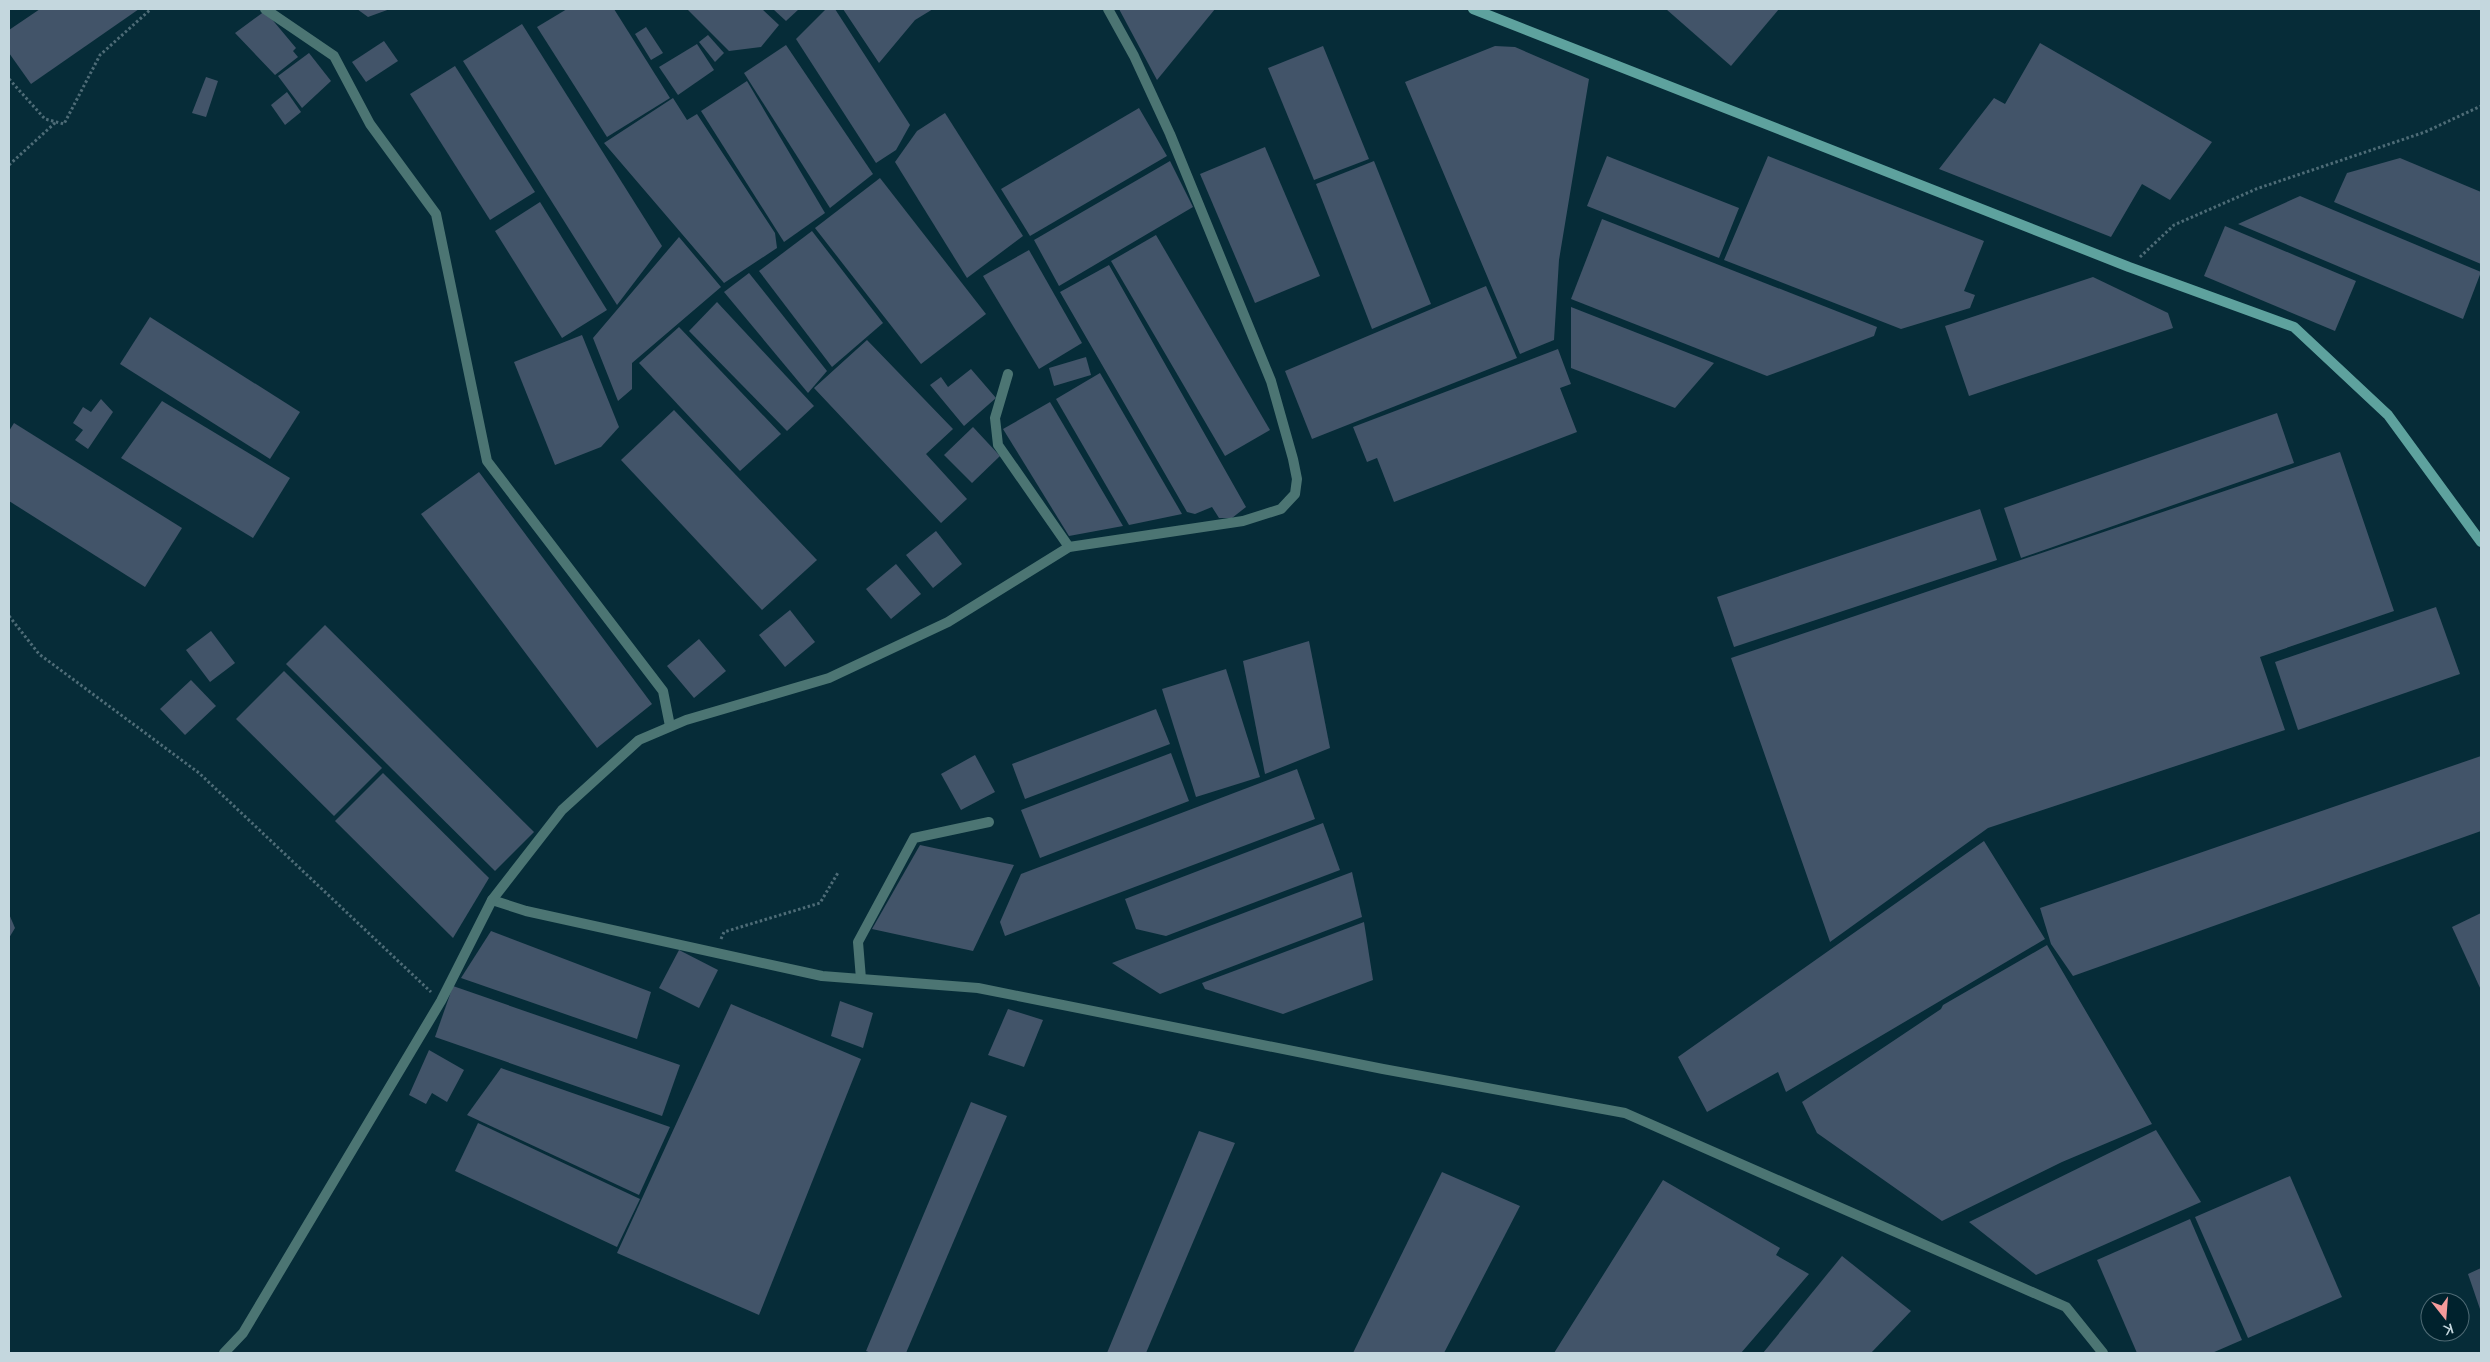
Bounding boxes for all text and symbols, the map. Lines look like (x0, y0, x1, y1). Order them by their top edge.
north arrow (2420, 1292, 2470, 1342)
text: K (2441, 1319, 2456, 1340)

